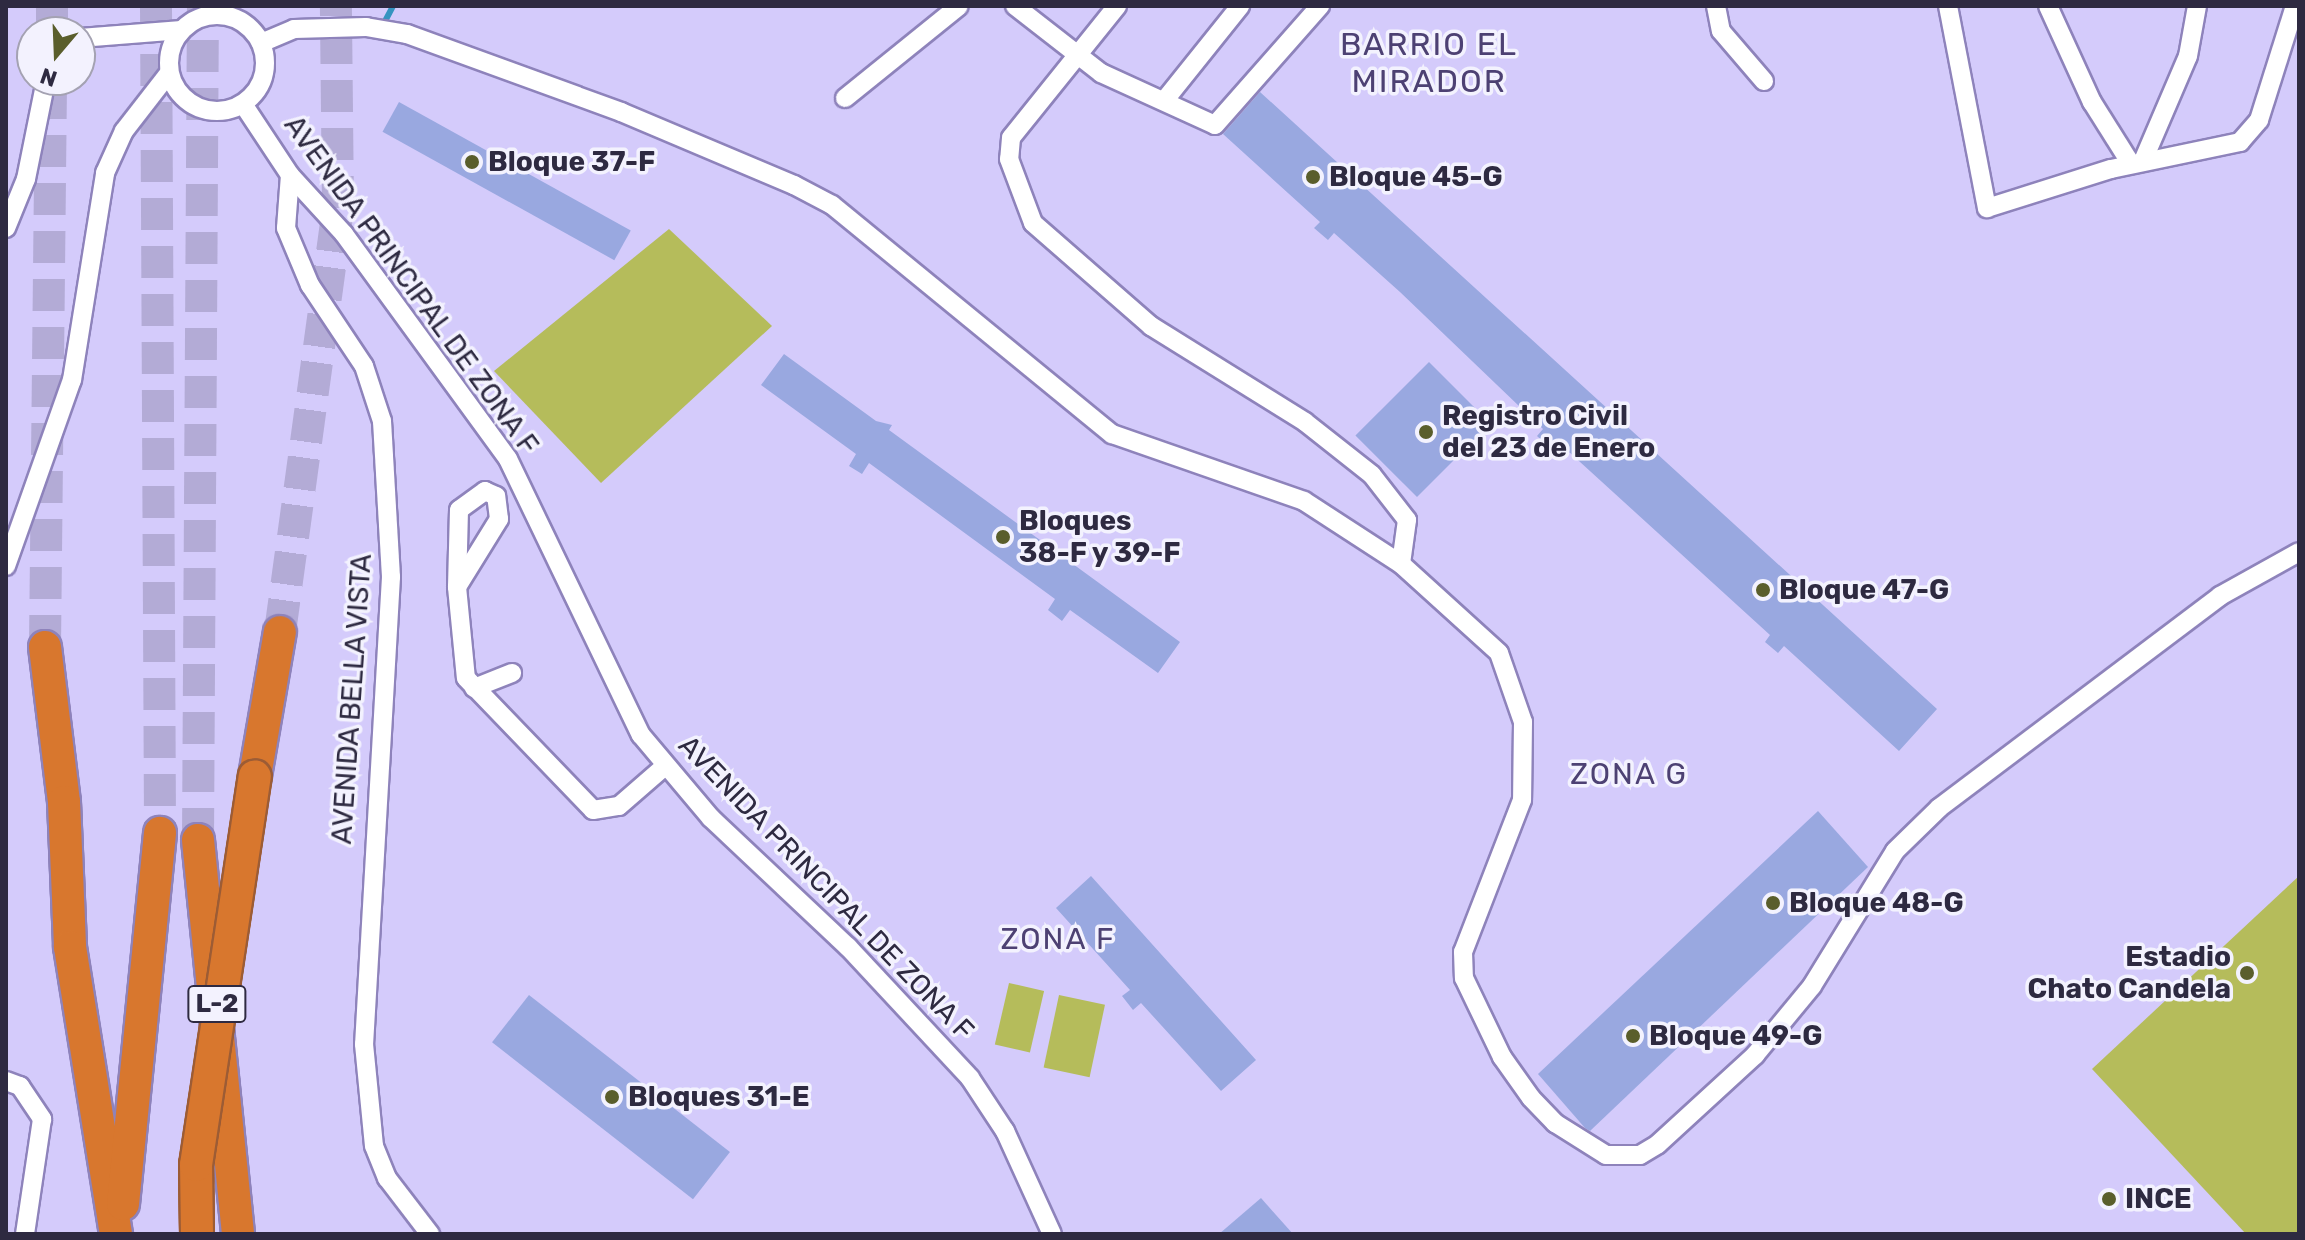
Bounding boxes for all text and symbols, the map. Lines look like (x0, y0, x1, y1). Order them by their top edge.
north arrow (16, 16, 96, 96)
district label: BARRIO EL MIRADOR (1340, 26, 1518, 101)
text: N (37, 62, 61, 93)
street label: AVENIDA PRINCIPAL DE ZONA F (276, 108, 546, 462)
place label: Bloque 37-F (488, 145, 655, 179)
marker: Bloque 37-F (463, 153, 481, 171)
place label: Bloque 45-G (1329, 160, 1503, 194)
marker: Bloque 45-G (1304, 168, 1322, 186)
place label: Registro Civil del 23 de Enero (1442, 399, 1655, 465)
marker: Registro Civil del 23 de Enero (1417, 423, 1435, 441)
place label: Bloques 38-F y 39-F (1019, 504, 1182, 570)
marker: Bloques 38-F y 39-F (994, 528, 1012, 546)
street label: AVENIDA BELLA VISTA (325, 552, 379, 846)
place label: Bloque 47-G (1779, 573, 1949, 607)
marker: Bloque 47-G (1754, 581, 1772, 599)
street label: AVENIDA PRINCIPAL DE ZONA F (671, 728, 981, 1048)
district label: ZONA G (1570, 756, 1688, 792)
place label: Bloque 48-G (1789, 886, 1964, 920)
marker: Bloque 48-G (1764, 894, 1782, 912)
district label: ZONA F (1000, 921, 1116, 957)
place label: Estadio Chato Candela (2028, 940, 2231, 1006)
marker: Estadio Chato Candela (2238, 964, 2256, 982)
road number: L-2 (187, 982, 247, 1026)
place label: Bloque 49-G (1649, 1019, 1822, 1053)
marker: Bloque 49-G (1624, 1027, 1642, 1045)
place label: Bloques 31-E (628, 1080, 810, 1114)
marker: Bloques 31-E (603, 1088, 621, 1106)
place label: INCE (2125, 1182, 2192, 1216)
marker: INCE (2100, 1190, 2118, 1208)

